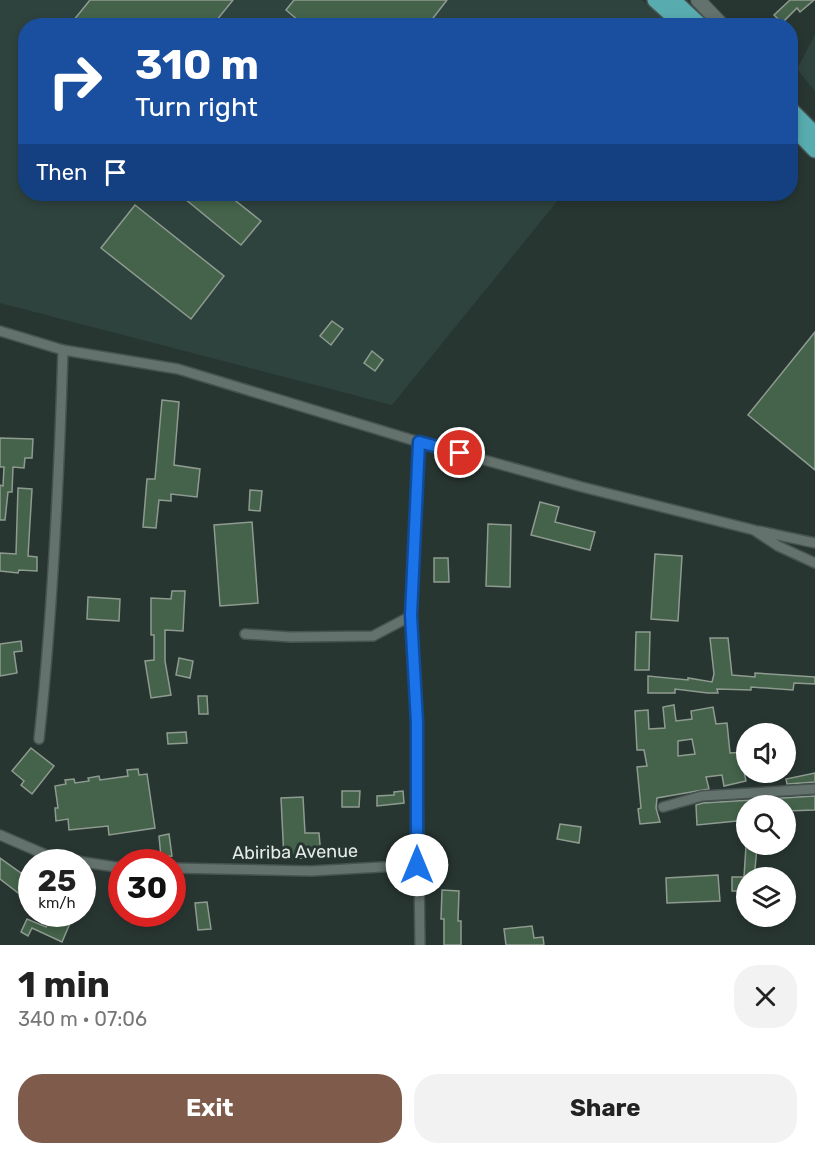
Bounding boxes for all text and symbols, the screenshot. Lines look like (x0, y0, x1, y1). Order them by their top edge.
text: 310 m (135, 40, 259, 90)
icon: right (36, 42, 114, 120)
text: Turn right (135, 91, 258, 123)
icon: arrive (99, 156, 132, 189)
text: Then (36, 159, 87, 186)
pin (434, 427, 485, 478)
icon: arrive (443, 436, 476, 469)
map controls (736, 723, 796, 927)
button: sound (736, 723, 796, 783)
button: search (736, 795, 796, 855)
position arrow (385, 833, 449, 897)
street label: Abiriba Avenue (232, 840, 358, 864)
speed limit sign: 30 (108, 849, 186, 927)
text: 25 (38, 863, 76, 899)
button: layers (736, 867, 796, 927)
text: km/h (38, 894, 76, 912)
text: 1 min (18, 963, 110, 1006)
button: close (734, 965, 797, 1028)
text: 340 m · 07:06 (18, 1007, 147, 1031)
button: Exit (18, 1074, 402, 1143)
button: Share (414, 1074, 797, 1143)

